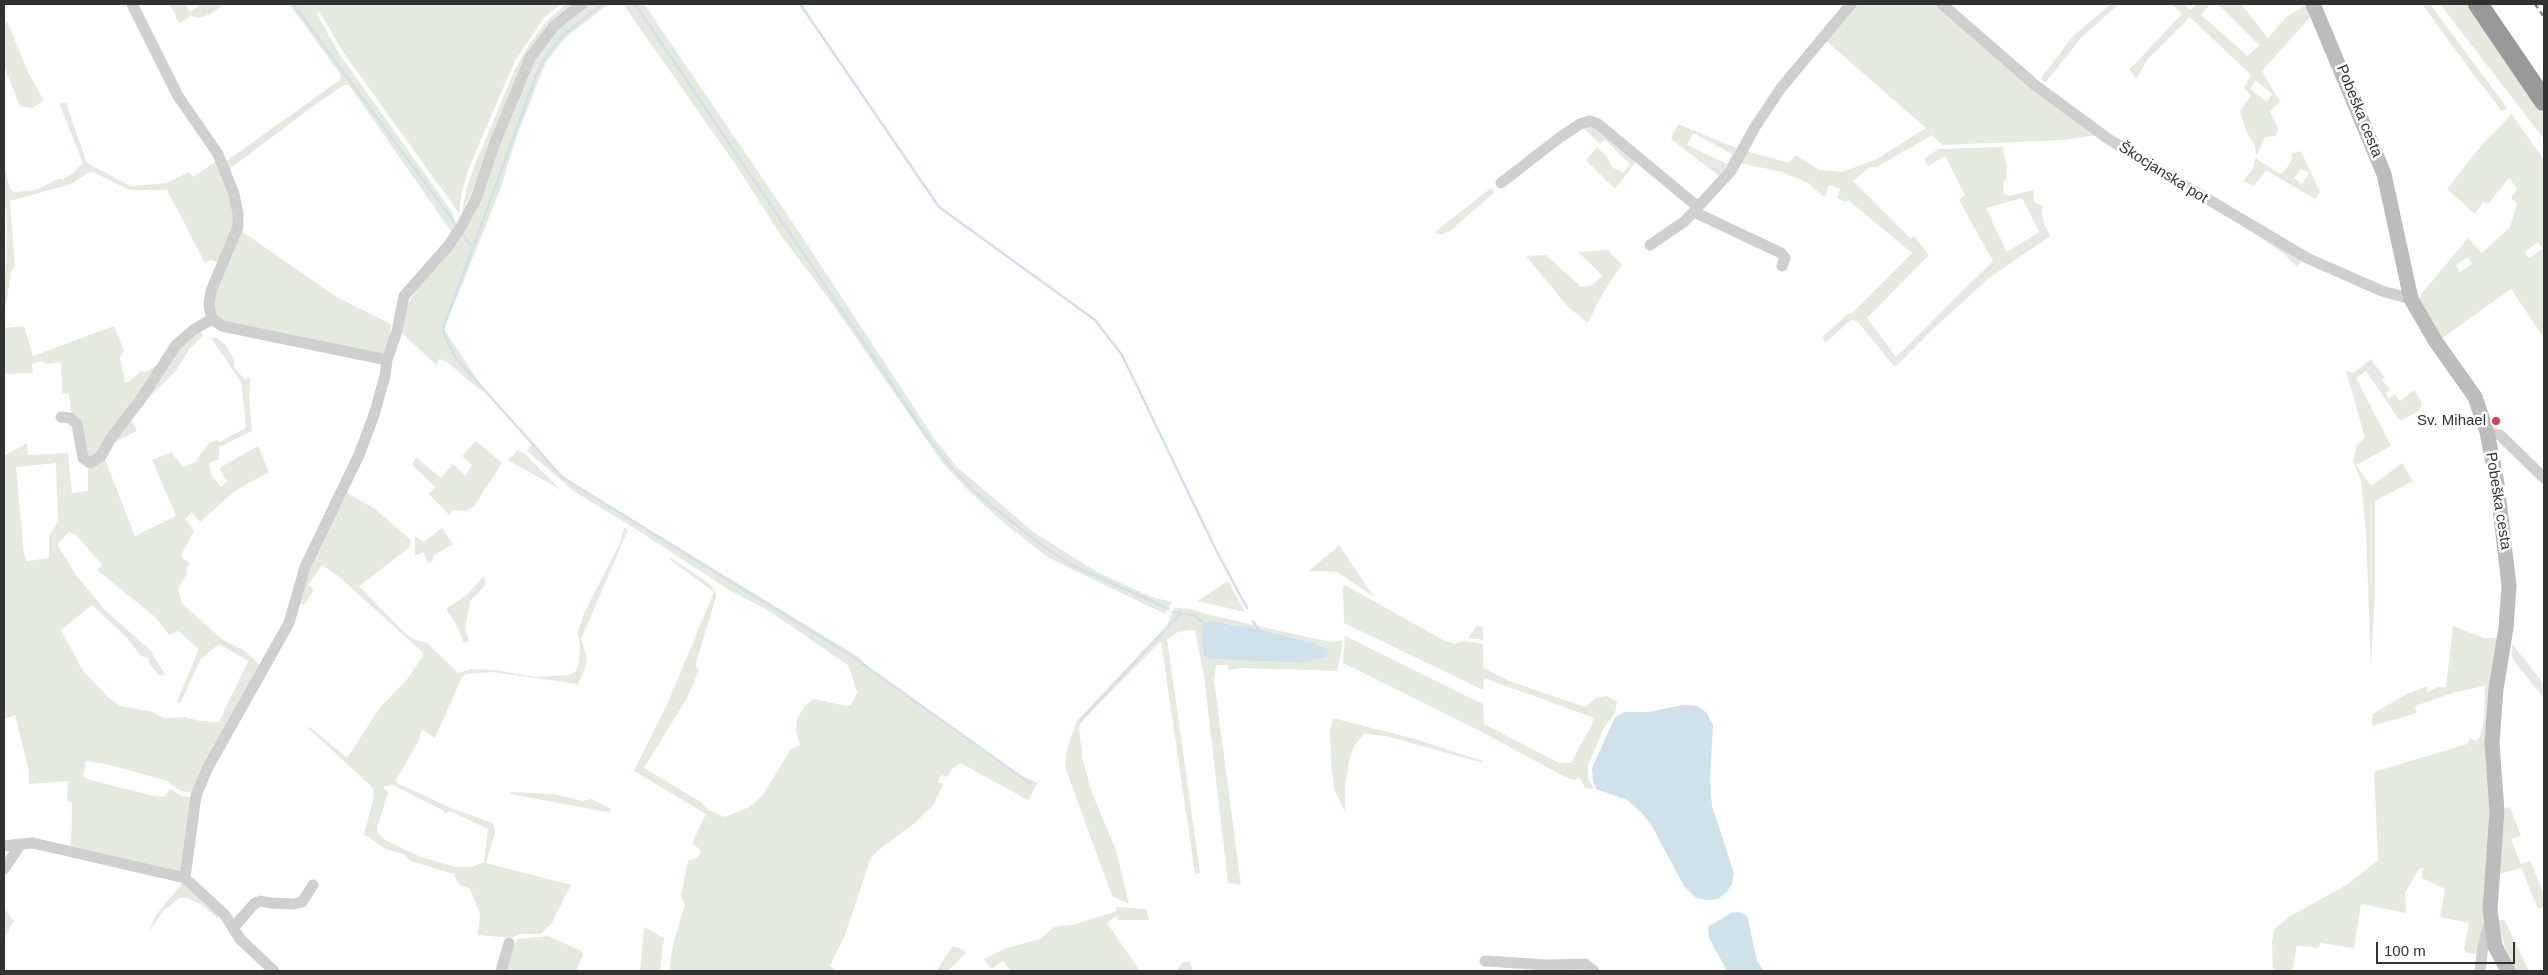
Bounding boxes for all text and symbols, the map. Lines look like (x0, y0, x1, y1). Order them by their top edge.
street label: Pobeška cesta (2332, 62, 2386, 160)
street label: Škocjanska pot (2115, 138, 2211, 208)
place label: Sv. Mihael (2417, 412, 2486, 430)
marker: Sv. Mihael (2490, 415, 2502, 427)
street label: Pobeška cesta (2481, 451, 2515, 551)
scale bar (2378, 932, 2517, 964)
text: 100 m (2384, 942, 2426, 959)

